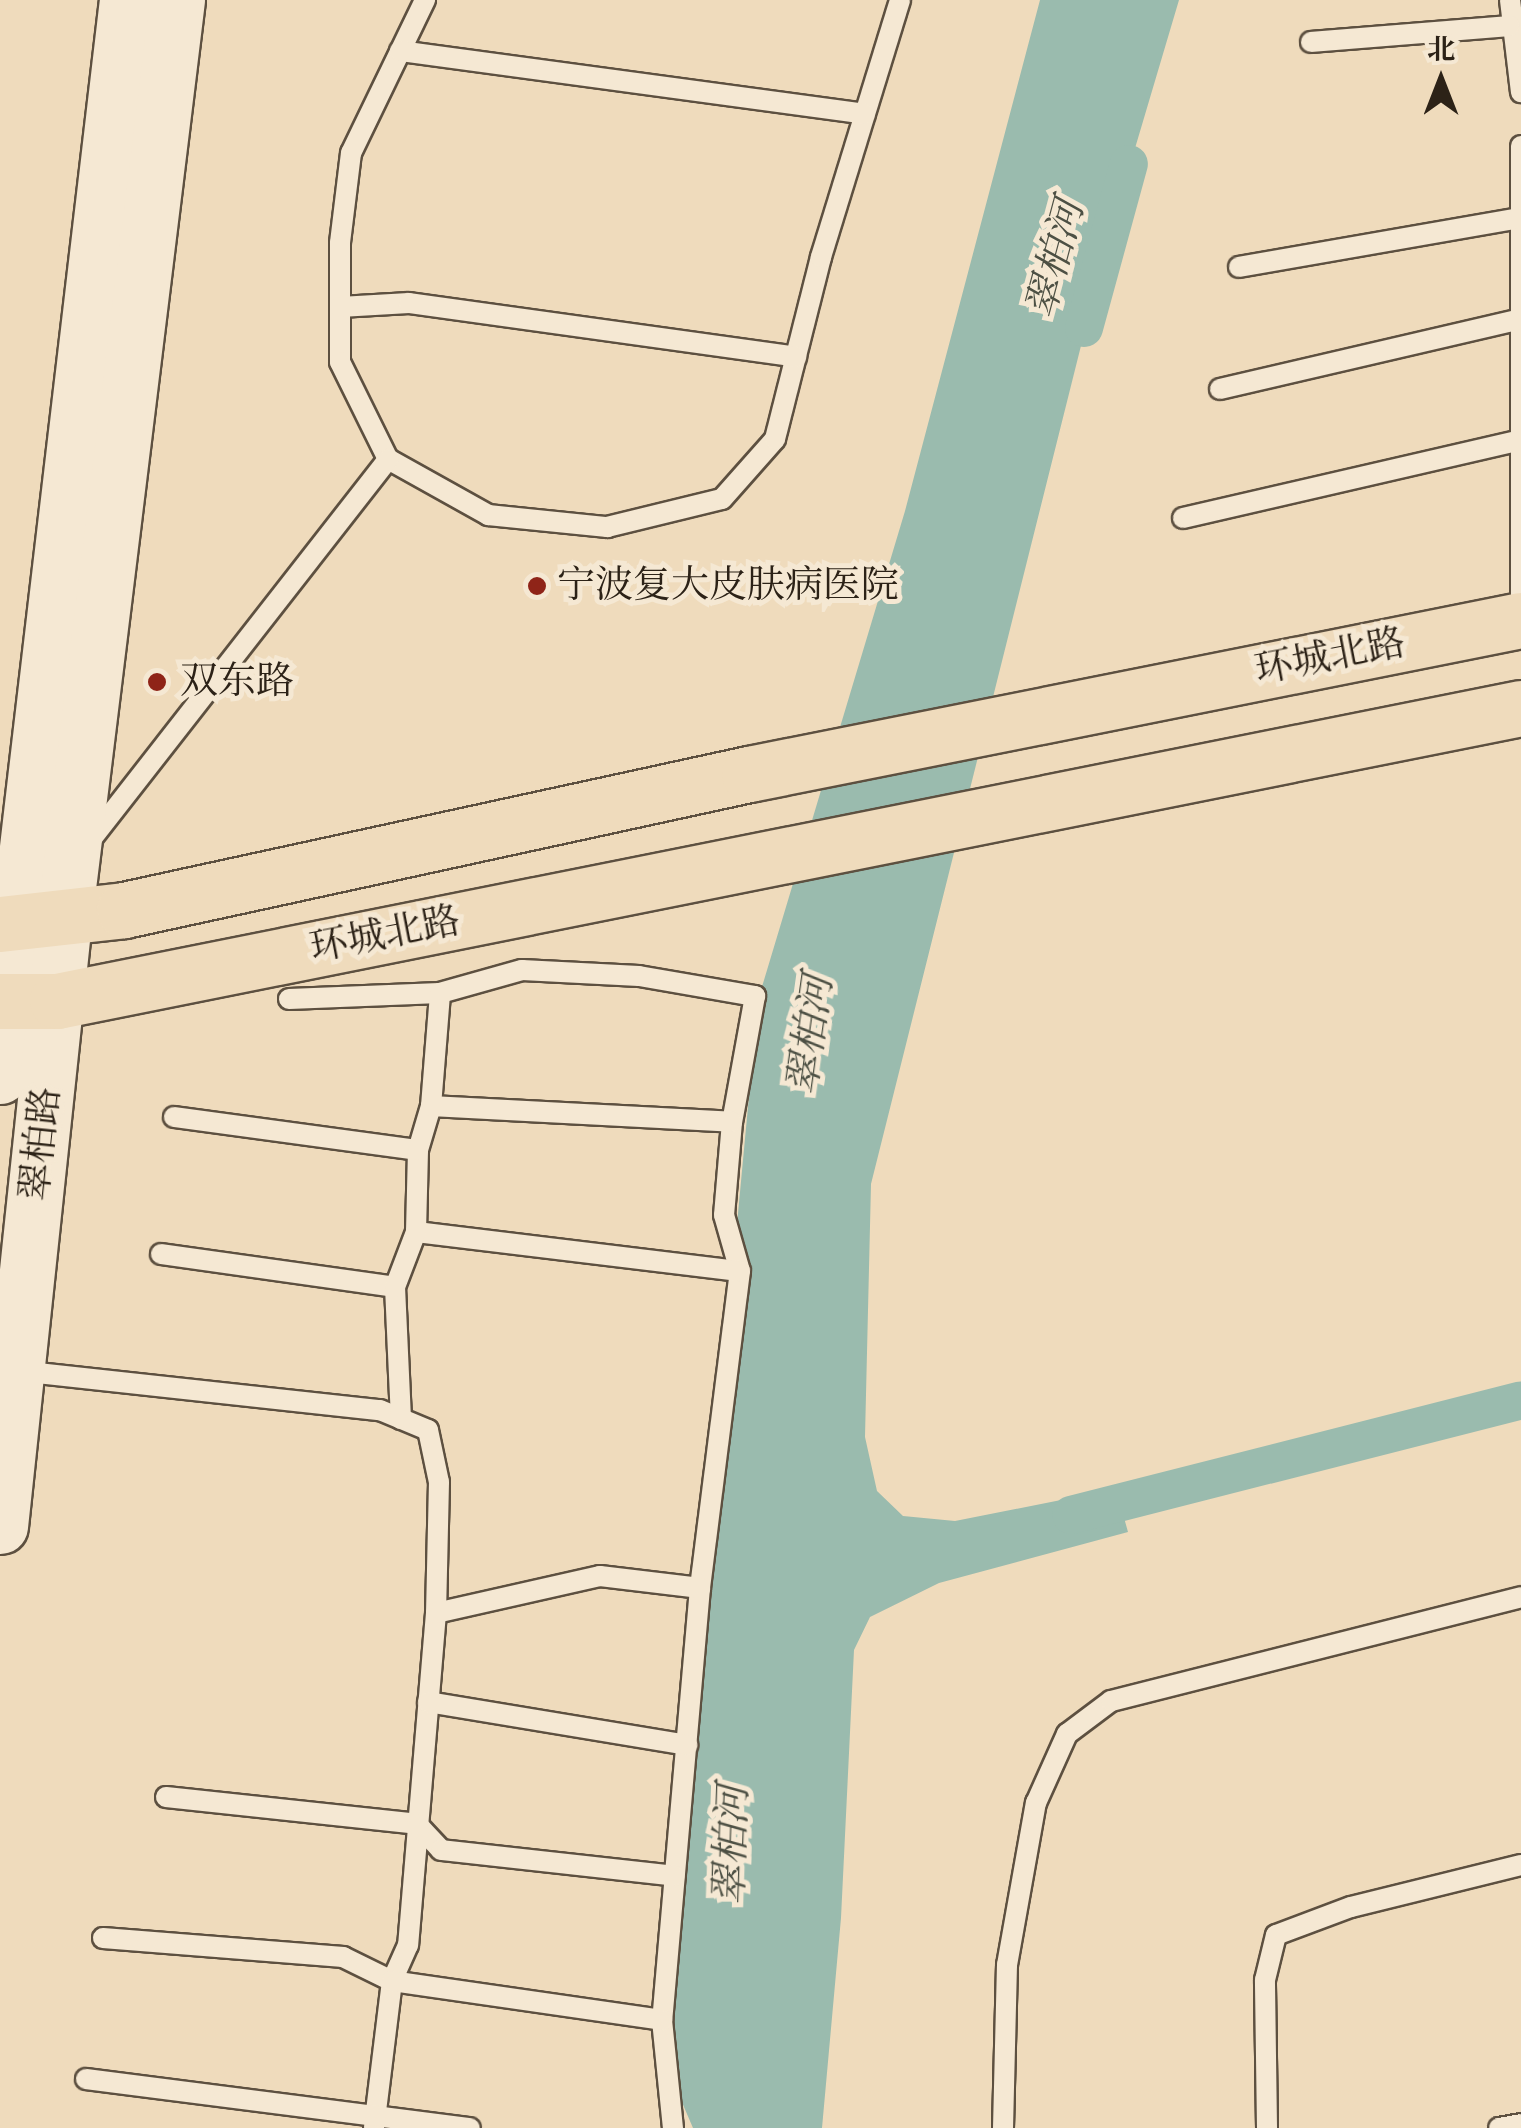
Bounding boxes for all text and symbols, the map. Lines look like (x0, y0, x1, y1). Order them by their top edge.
north arrow (1391, 30, 1491, 130)
text: 北 (1427, 31, 1455, 69)
water label: 翠柏河 (1017, 195, 1095, 323)
place label: 宁波复大皮肤病医院 (557, 563, 899, 609)
marker: 宁波复大皮肤病医院 (526, 575, 548, 597)
street label: 环城北路 (1251, 620, 1409, 694)
place label: 双东路 (180, 659, 294, 705)
marker: 双东路 (144, 669, 170, 695)
street label: 环城北路 (306, 898, 464, 972)
water label: 翠柏河 (779, 972, 843, 1098)
street label: 翠柏路 (12, 1085, 70, 1203)
water label: 翠柏河 (706, 1784, 758, 1906)

